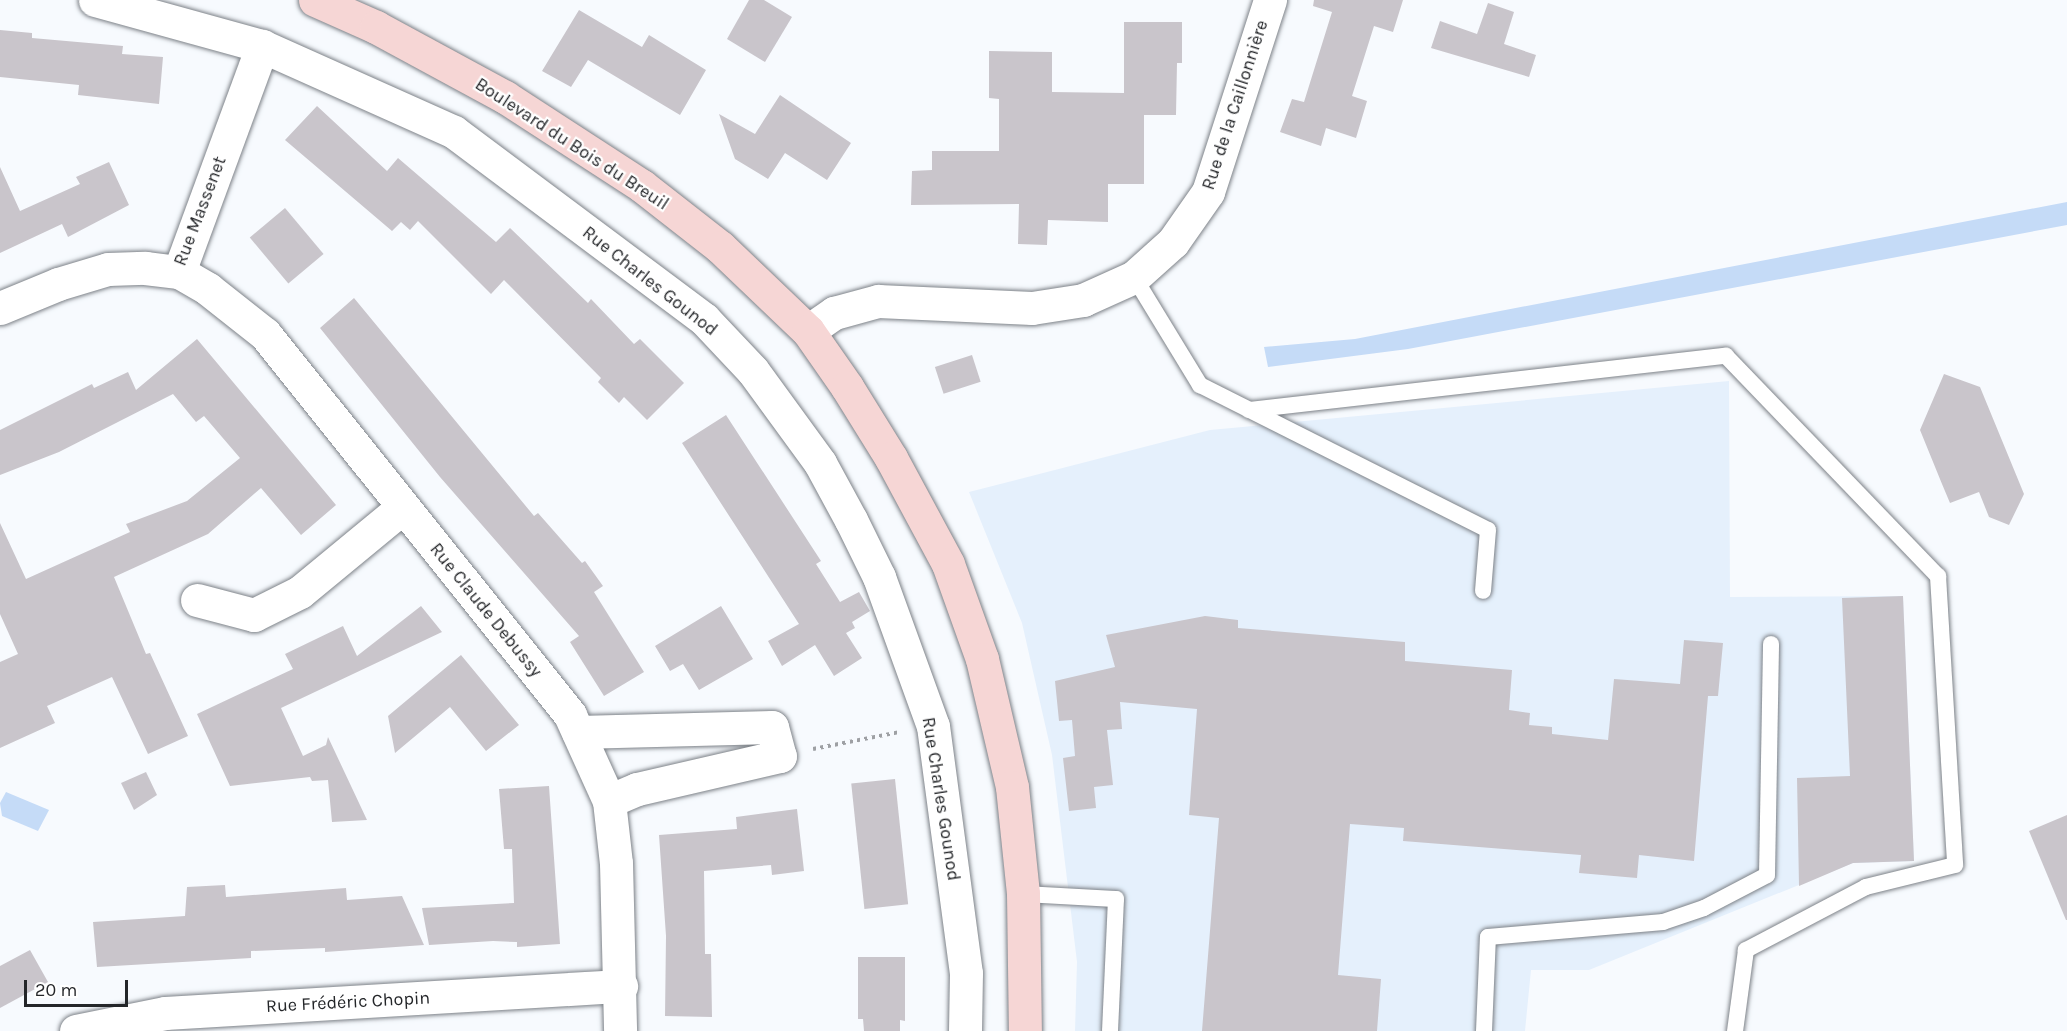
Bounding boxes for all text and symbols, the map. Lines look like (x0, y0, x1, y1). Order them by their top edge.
street label: Rue de la Caillonnière (1197, 17, 1273, 193)
street label: Boulevard du Bois du Breuil (471, 73, 673, 215)
street label: Rue Massenet (169, 153, 231, 269)
street label: Rue Charles Gounod (578, 222, 722, 340)
street label: Rue Claude Debussy (425, 539, 547, 681)
street label: Rue Charles Gounod (917, 716, 965, 882)
scale bar (27, 968, 130, 1006)
text: 20 m (35, 979, 77, 1001)
street label: Rue Frédéric Chopin (265, 987, 431, 1017)

